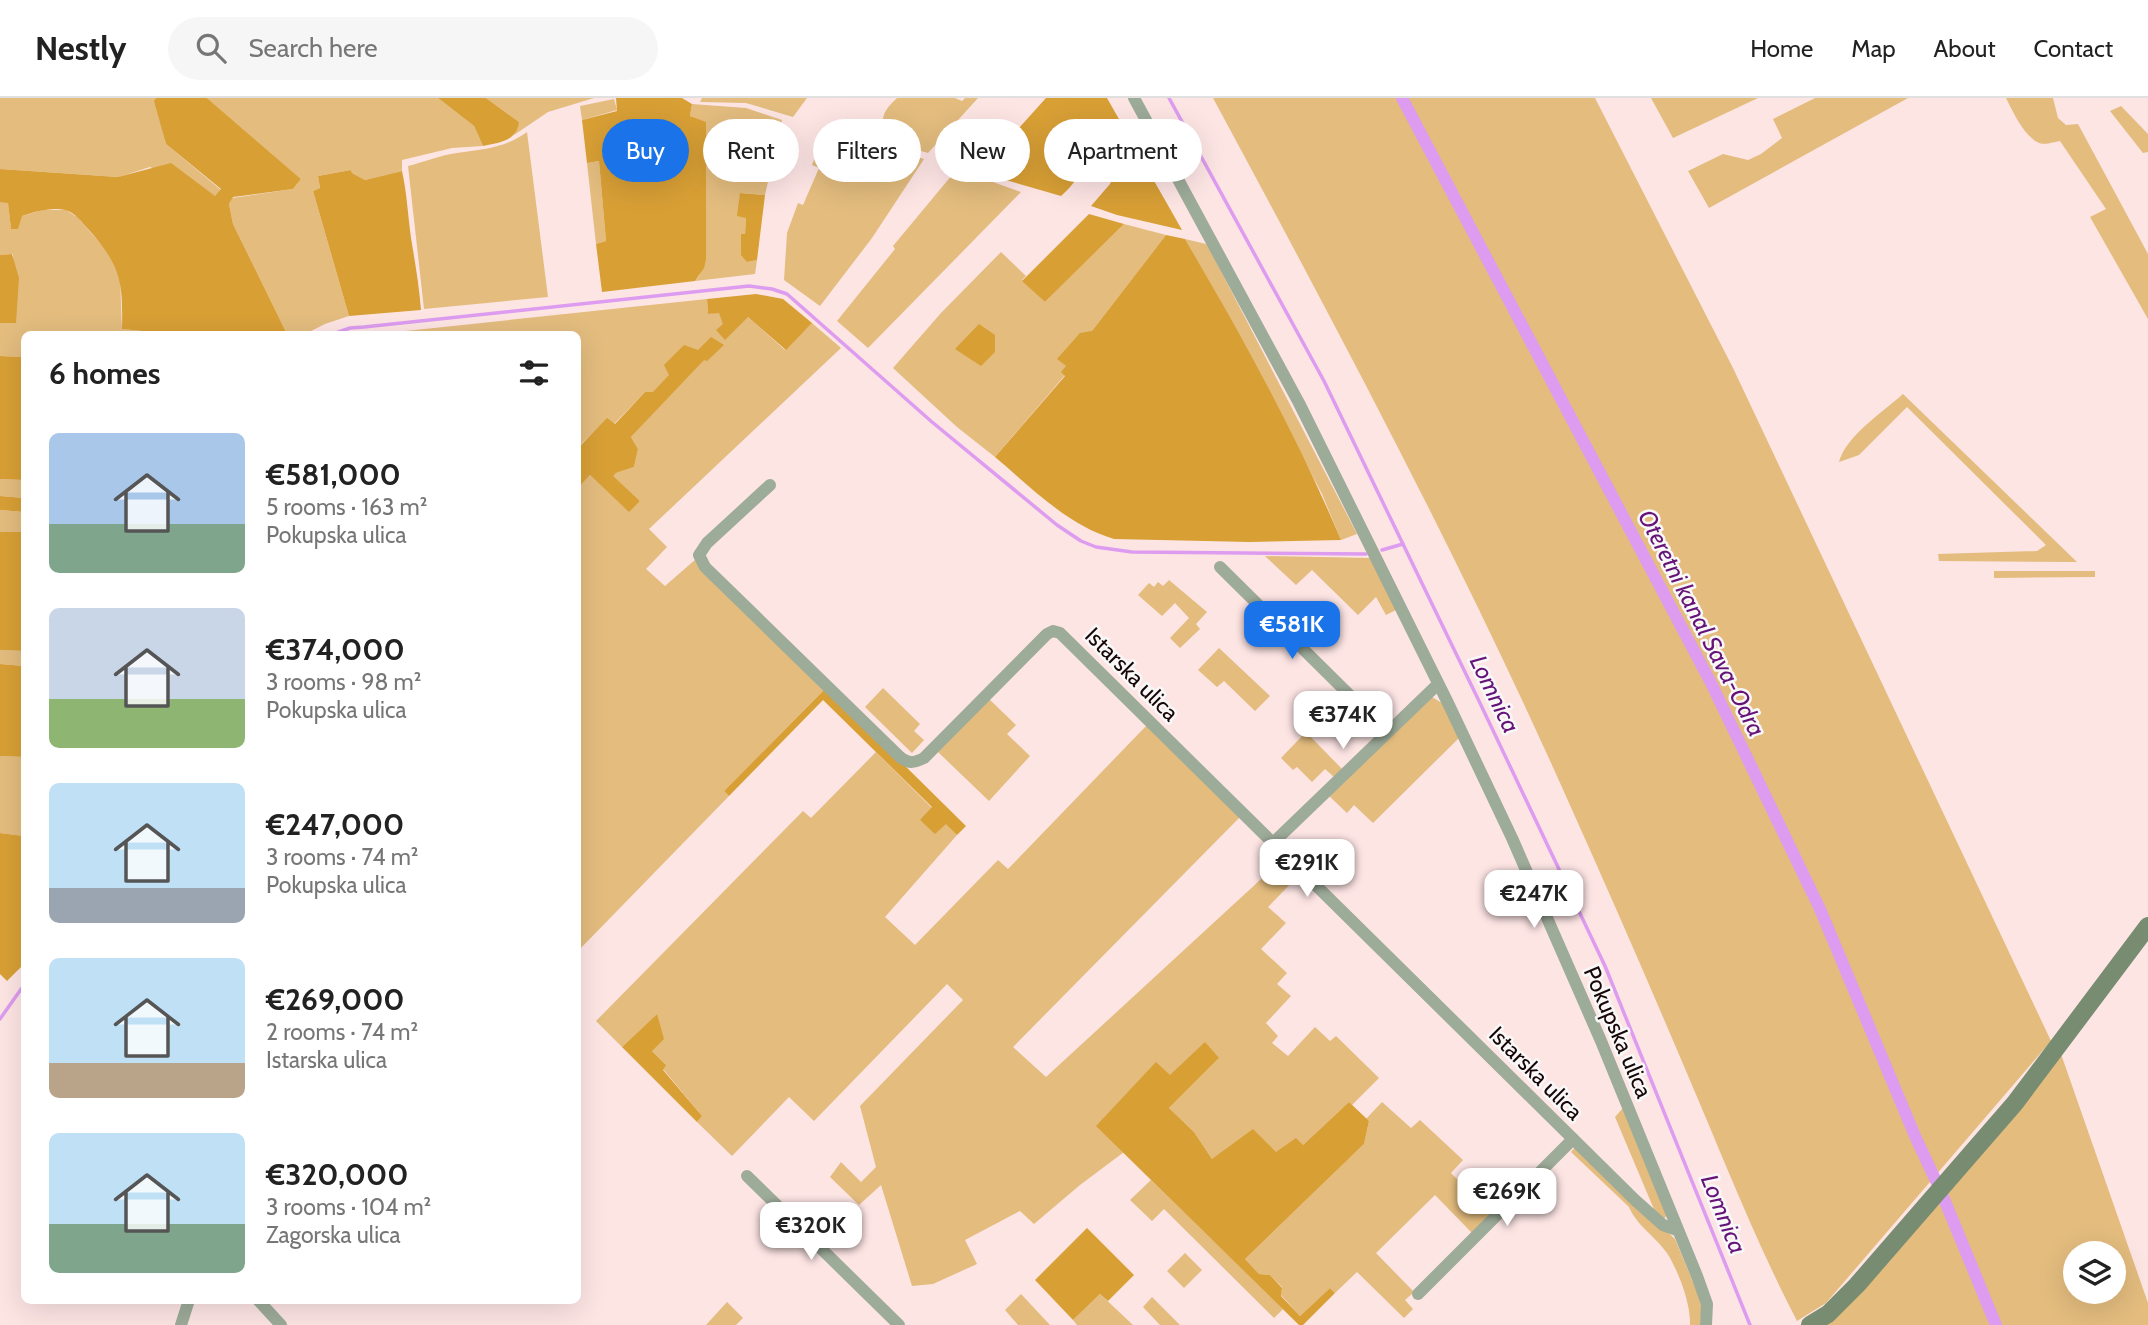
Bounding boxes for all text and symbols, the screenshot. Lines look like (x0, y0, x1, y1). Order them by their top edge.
search box (168, 17, 658, 80)
text: Nestly (35, 28, 126, 68)
icon: search (192, 29, 230, 67)
text: Search here (248, 32, 378, 64)
text: Home (1750, 34, 1813, 63)
text: Map (1851, 34, 1896, 63)
text: About (1934, 34, 1996, 63)
text: Contact (2034, 34, 2113, 63)
chip: Buy (602, 119, 689, 182)
chip: Rent (703, 119, 799, 182)
chip: Filters (813, 119, 921, 182)
chip: New (935, 119, 1030, 182)
chip: Apartment (1044, 119, 1202, 182)
icon: filters (515, 354, 553, 392)
text: 6 homes (49, 355, 160, 392)
text: €581,000 (266, 456, 401, 493)
icon: home (105, 461, 189, 545)
text: 5 rooms · 163 m² (266, 493, 427, 521)
water label: Oteretni kanal Sava-Odra (1632, 505, 1772, 741)
text: Pokupska ulica (266, 521, 406, 549)
pin: €581K (1243, 602, 1341, 661)
text: €581K (1260, 610, 1324, 638)
street label: Istarska ulica (1079, 621, 1185, 727)
text: €374,000 (266, 631, 405, 668)
icon: home (105, 636, 189, 720)
water label: Lomnica (1464, 650, 1526, 738)
text: 3 rooms · 98 m² (266, 668, 421, 696)
pin: €374K (1294, 692, 1392, 751)
text: Pokupska ulica (266, 696, 406, 724)
text: €374K (1310, 700, 1376, 728)
text: €247,000 (266, 806, 404, 843)
icon: home (105, 811, 189, 895)
pin: €291K (1258, 840, 1356, 899)
text: 3 rooms · 74 m² (266, 843, 418, 871)
text: €291K (1276, 848, 1338, 876)
pin: €247K (1485, 870, 1583, 930)
text: Pokupska ulica (266, 871, 406, 899)
text: €247K (1500, 879, 1568, 907)
street label: Pokupska ulica (1578, 962, 1658, 1102)
text: €269,000 (266, 981, 405, 1018)
icon: home (105, 986, 189, 1070)
text: 2 rooms · 74 m² (266, 1018, 418, 1046)
street label: Istarska ulica (1483, 1020, 1589, 1126)
text: Istarska ulica (266, 1046, 387, 1074)
text: €320,000 (266, 1156, 408, 1193)
icon: home (105, 1161, 189, 1245)
pin: €269K (1458, 1168, 1556, 1228)
water label: Lomnica (1695, 1170, 1753, 1258)
text: €269K (1473, 1177, 1541, 1205)
text: 3 rooms · 104 m² (266, 1193, 431, 1221)
pin: €320K (762, 1202, 860, 1262)
text: €320K (776, 1211, 846, 1239)
text: Zagorska ulica (266, 1221, 401, 1249)
map controls (2063, 1241, 2126, 1304)
button: layers (2063, 1241, 2126, 1304)

